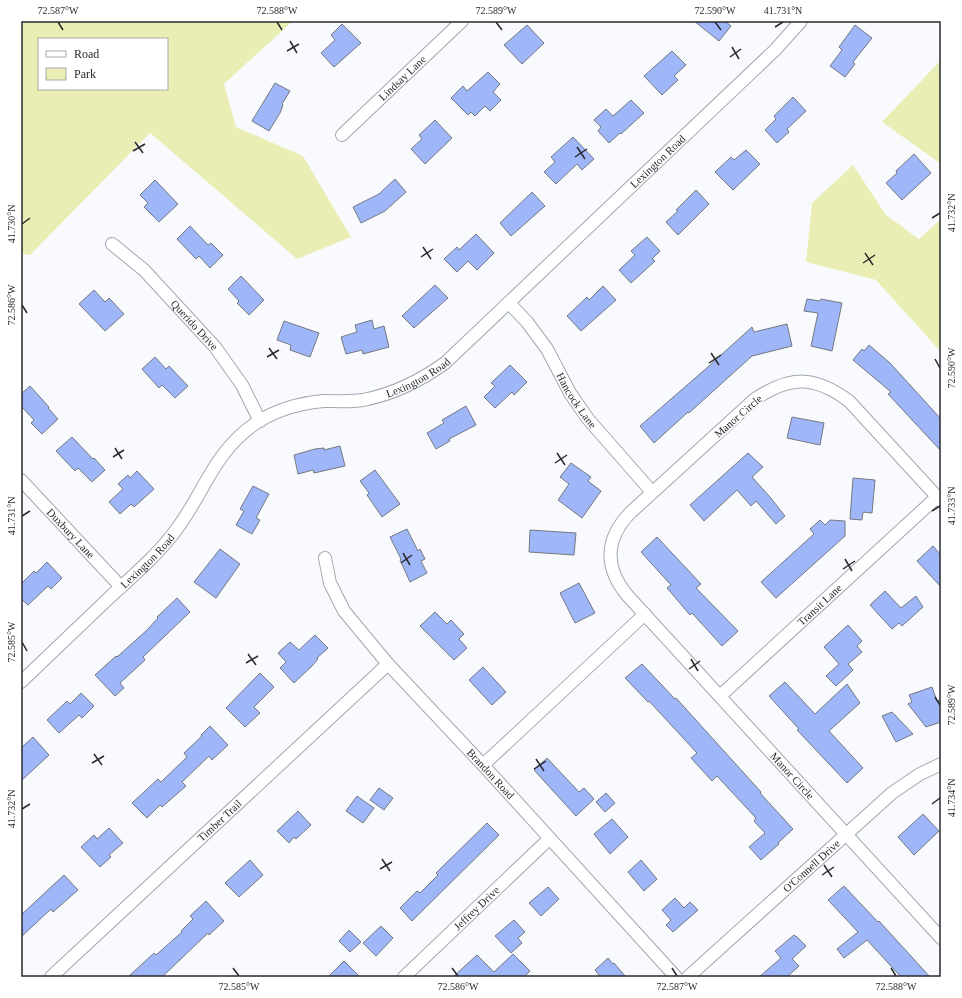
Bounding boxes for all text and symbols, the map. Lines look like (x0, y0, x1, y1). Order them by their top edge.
text: 72.587°W (38, 5, 79, 16)
text: 72.588°W (257, 5, 298, 16)
text: 72.589°W (476, 5, 517, 16)
text: 72.590°W (695, 5, 736, 16)
text: 41.731°N (764, 5, 802, 16)
legend (38, 38, 168, 90)
text: Road (74, 47, 99, 61)
street label: Lindsay Lane (376, 53, 428, 103)
text: Park (74, 67, 96, 81)
street label: Lexington Road (628, 132, 688, 190)
text: 41.732°N (946, 194, 957, 232)
text: 41.730°N (6, 205, 17, 243)
text: 72.586°W (6, 284, 17, 325)
street label: Querido Drive (169, 297, 221, 353)
text: 72.590°W (946, 347, 957, 388)
street label: Lexington Road (384, 355, 453, 400)
street label: Hancock Lane (554, 370, 599, 430)
street label: Manor Circle (712, 392, 764, 440)
text: 41.733°N (946, 487, 957, 525)
text: 41.731°N (6, 497, 17, 535)
street label: Duxbury Lane (45, 506, 97, 561)
street label: Lexington Road (118, 531, 177, 590)
street label: Transit Lane (795, 581, 844, 628)
text: 72.585°W (6, 621, 17, 662)
text: 72.589°W (946, 684, 957, 725)
street label: Brandon Road (465, 746, 517, 802)
street label: Manor Circle (768, 750, 817, 802)
text: 41.734°N (946, 779, 957, 817)
text: 41.732°N (6, 790, 17, 828)
street label: Timber Trail (195, 797, 244, 844)
street label: O'Connell Drive (780, 837, 842, 895)
street label: Jeffrey Drive (451, 884, 502, 932)
text: 72.585°W (219, 981, 260, 992)
text: 72.586°W (438, 981, 479, 992)
text: 72.587°W (657, 981, 698, 992)
text: 72.588°W (876, 981, 917, 992)

